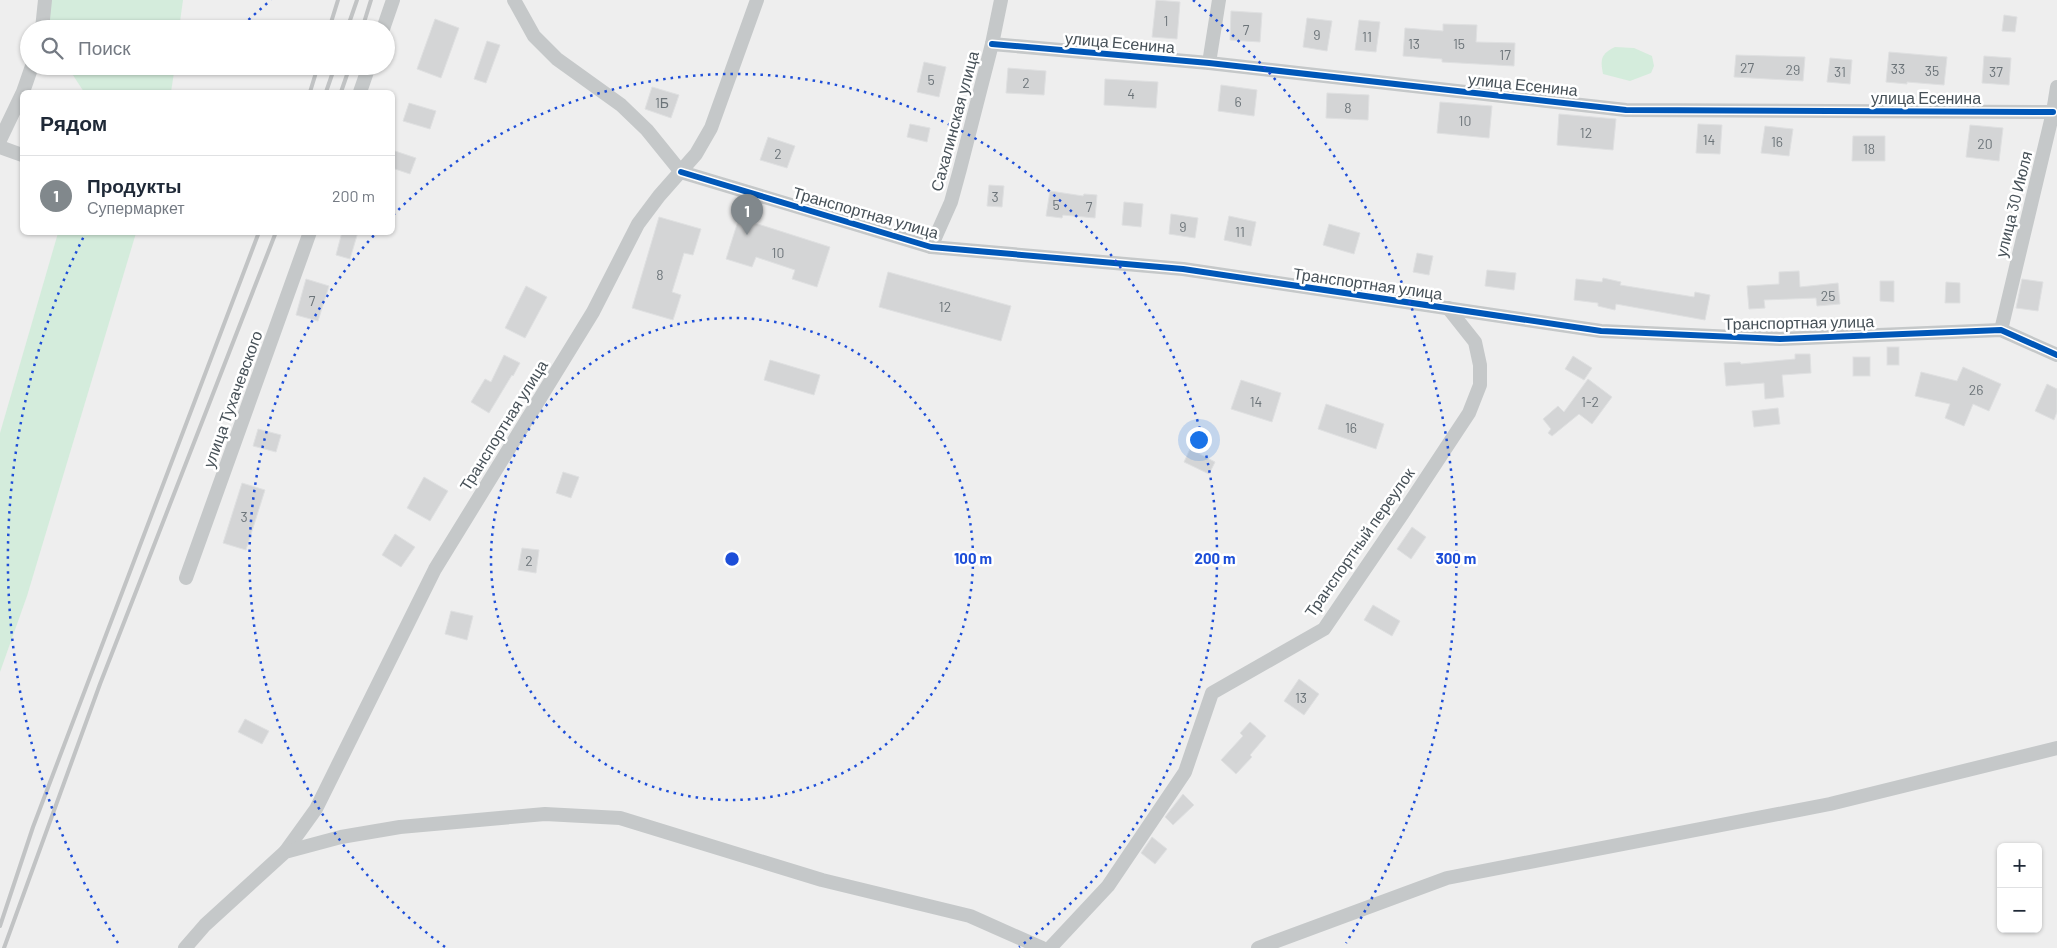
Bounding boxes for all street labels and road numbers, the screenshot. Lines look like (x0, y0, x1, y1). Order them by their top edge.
street label: улица Есенина (1064, 28, 1176, 56)
street label: Сахалинская улица (926, 49, 982, 193)
street label: улица Есенина (1467, 69, 1579, 99)
street label: улица Есенина (1871, 88, 1981, 107)
street label: улица 30 Июля (1991, 149, 2035, 259)
street label: Транспортная улица (791, 182, 941, 242)
street label: Транспортная улица (1292, 263, 1444, 303)
street label: Транспортная улица (1724, 311, 1875, 333)
street label: улица Тухачевского (198, 328, 266, 470)
street label: Транспортная улица (455, 356, 551, 494)
street label: Транспортный переулок (1300, 463, 1418, 620)

